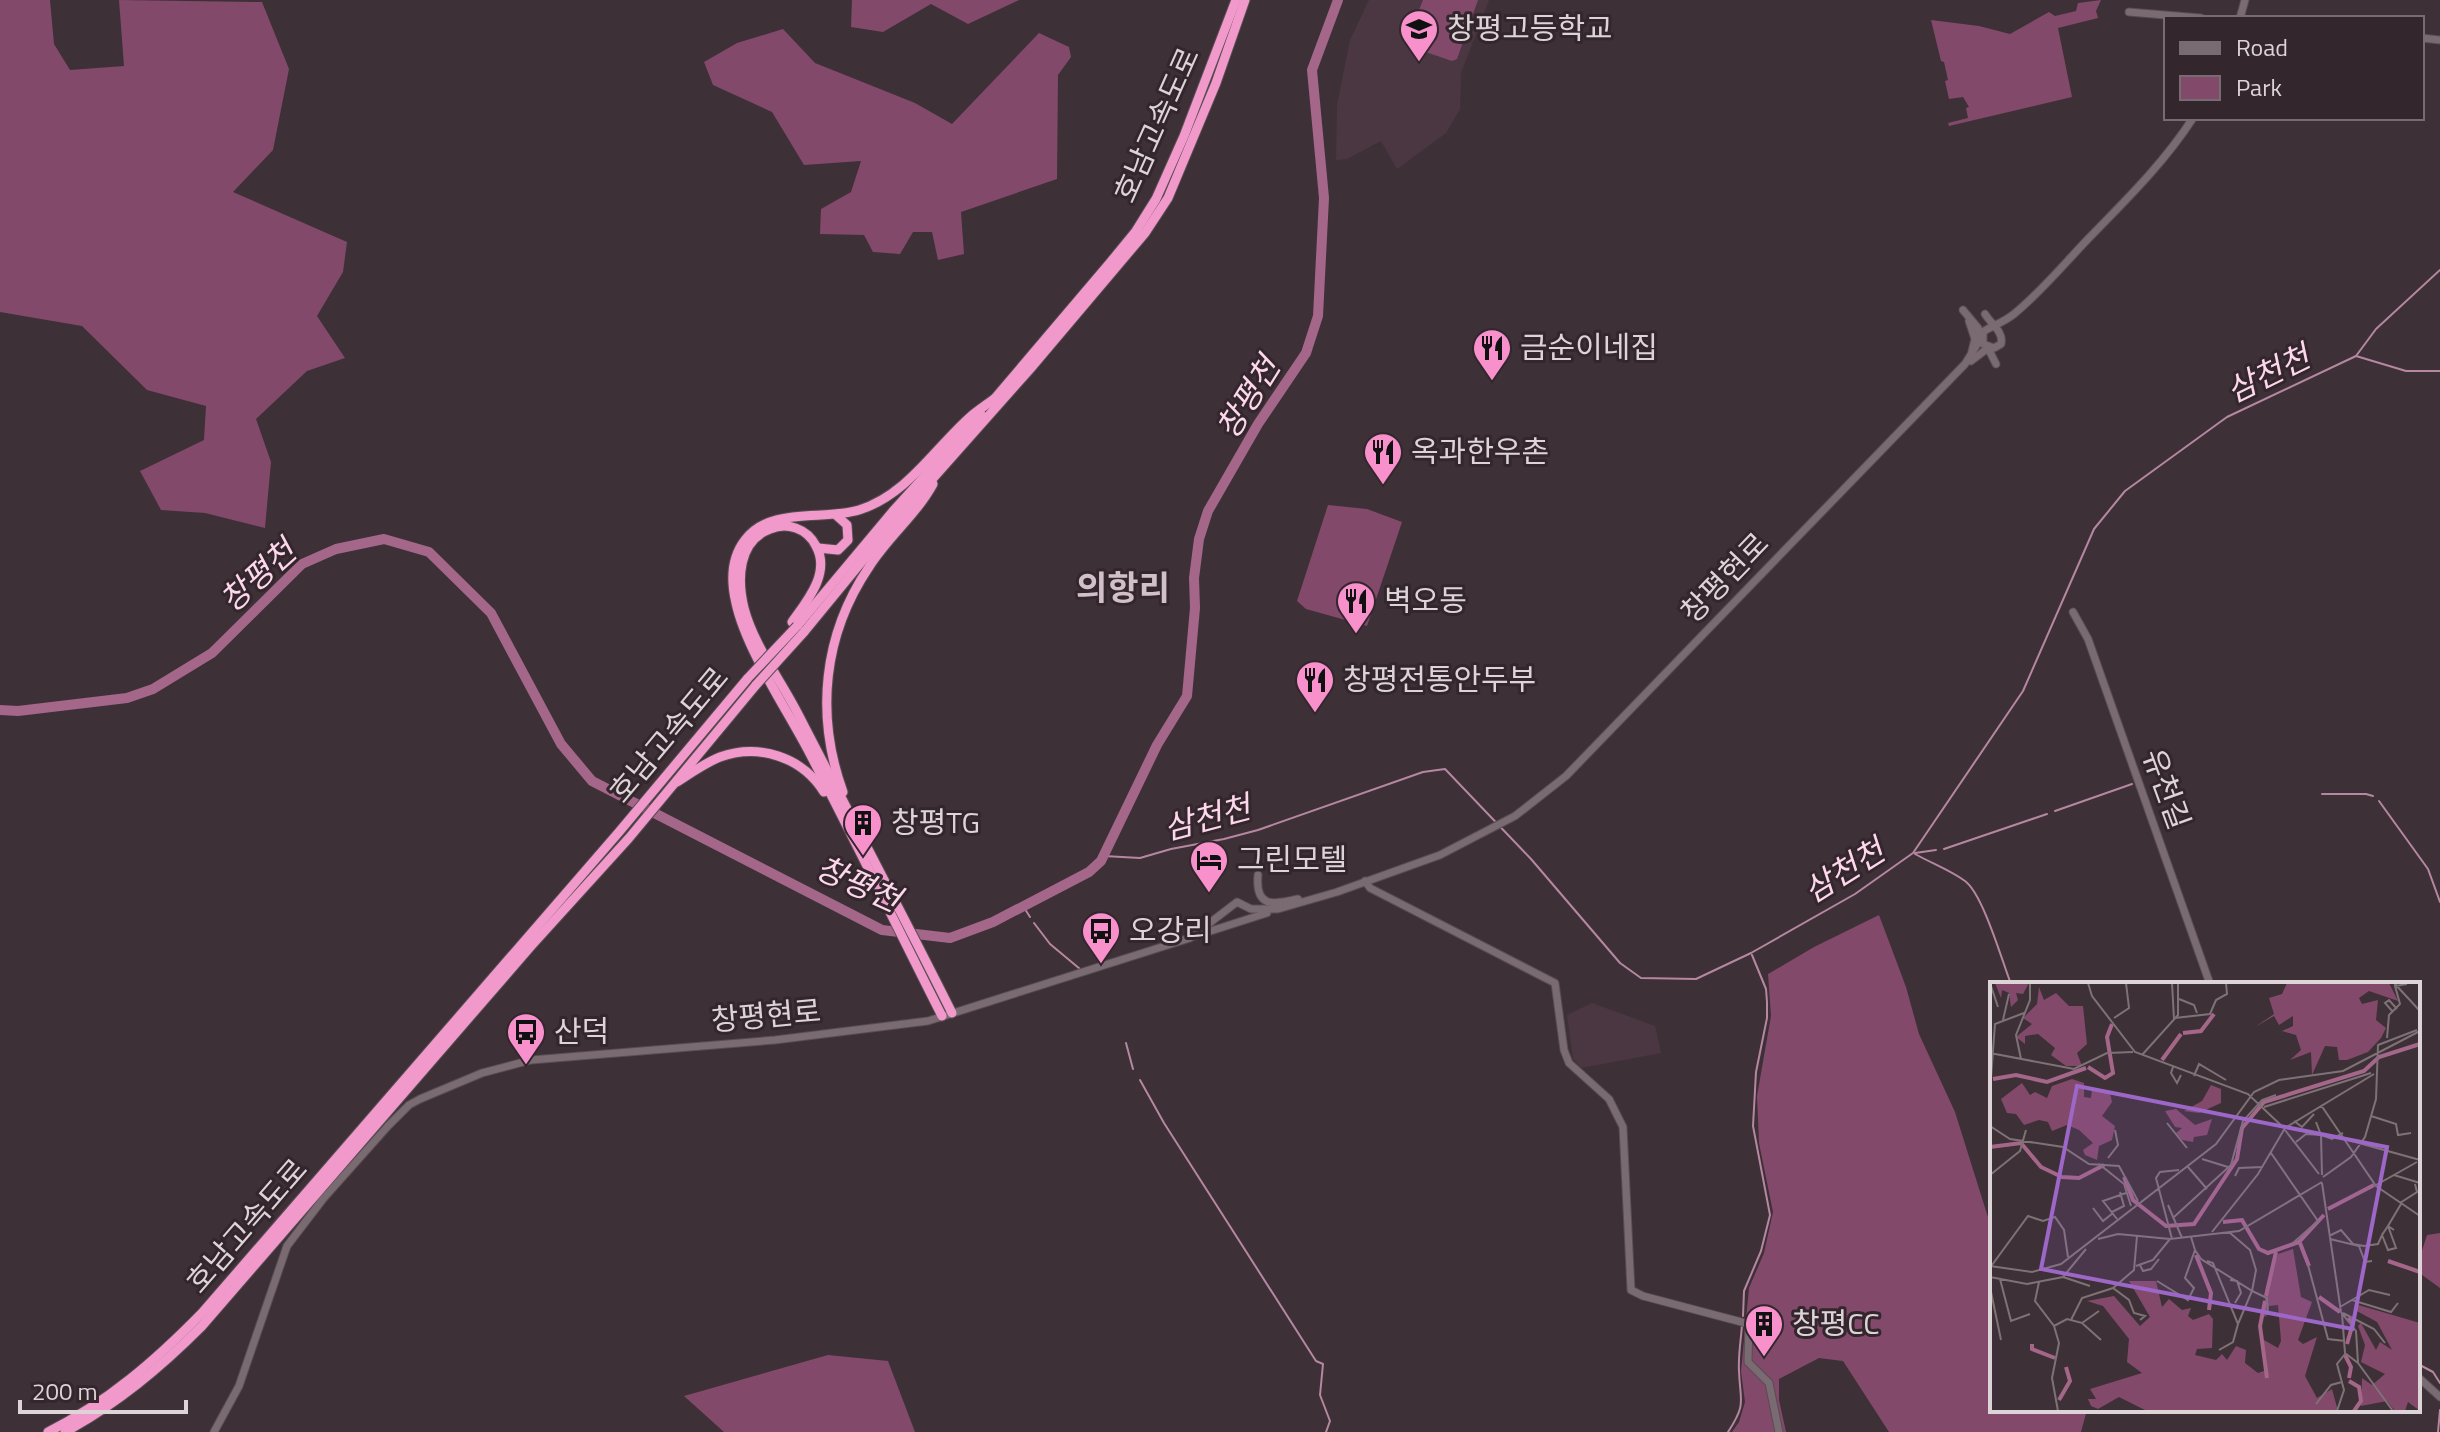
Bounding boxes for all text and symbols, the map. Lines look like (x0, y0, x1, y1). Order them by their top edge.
place label: 창평고등학교 (1447, 5, 1613, 51)
school or university icon: 창평고등학교 (1398, 8, 1440, 63)
legend (2164, 16, 2424, 120)
text: Road (2236, 29, 2288, 65)
street label: 호남고속도로 (1101, 40, 1211, 210)
text: Park (2236, 69, 2282, 105)
place label: 금순이네집 (1520, 324, 1658, 370)
restaurant icon: 금순이네집 (1471, 327, 1513, 382)
water label: 삼천천 (2217, 331, 2321, 414)
water label: 창평천 (1203, 344, 1293, 448)
place label: 옥과한우촌 (1411, 428, 1549, 474)
restaurant icon: 옥과한우촌 (1362, 431, 1404, 486)
street label: 창평현로 (1669, 522, 1779, 633)
water label: 창평천 (208, 525, 309, 623)
district label: 의항리 (1076, 561, 1170, 613)
place label: 벽오동 (1384, 577, 1467, 623)
restaurant icon: 벽오동 (1335, 580, 1377, 635)
street label: 호남고속도로 (597, 656, 739, 813)
place label: 창평전통안두부 (1343, 656, 1536, 702)
restaurant icon: 창평전통안두부 (1294, 659, 1336, 714)
street label: 유천길 (2131, 742, 2203, 835)
water label: 삼천천 (1158, 782, 1259, 852)
place label: 창평TG (891, 799, 980, 845)
building icon: 창평TG (842, 802, 884, 857)
water label: 삼천천 (1793, 825, 1897, 914)
place label: 그린모텔 (1237, 836, 1347, 882)
hotel icon: 그린모텔 (1188, 839, 1230, 894)
water label: 창평천 (808, 843, 912, 924)
place label: 오강리 (1129, 907, 1212, 953)
bus stop icon: 오강리 (1080, 910, 1122, 965)
inset map (1990, 982, 2420, 1412)
street label: 창평현로 (709, 987, 823, 1043)
place label: 산덕 (554, 1008, 609, 1054)
bus stop icon: 산덕 (505, 1011, 547, 1066)
street label: 호남고속도로 (175, 1148, 318, 1303)
place label: 창평CC (1792, 1300, 1880, 1346)
building icon: 창평CC (1743, 1303, 1785, 1358)
scale bar (20, 1364, 186, 1414)
text: 200 m (32, 1373, 98, 1409)

